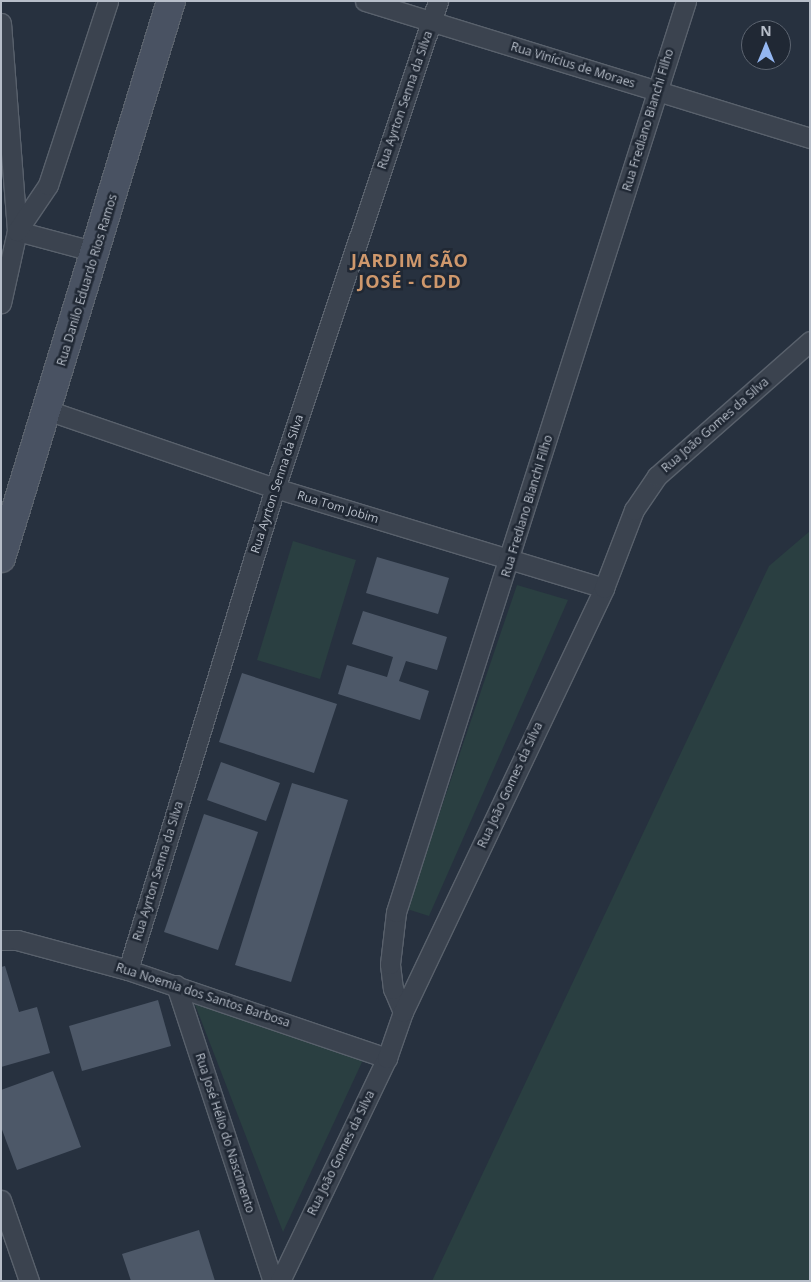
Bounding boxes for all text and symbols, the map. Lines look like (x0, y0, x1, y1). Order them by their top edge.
north arrow (741, 20, 791, 70)
text: N (760, 21, 772, 40)
street label: Rua Ayrton Senna da Silva (375, 29, 435, 171)
street label: Rua Vinícius de Moraes (509, 39, 637, 91)
street label: Rua Frediano Bianchi Filho (619, 47, 677, 193)
street label: Rua Danilo Eduardo Rios Ramos (54, 192, 120, 368)
district label: JARDIM SÃO JOSÉ - CDD (350, 250, 470, 292)
street label: Rua João Gomes da Silva (659, 375, 771, 475)
street label: Rua Ayrton Senna da Silva (248, 413, 306, 555)
street label: Rua Frediano Bianchi Filho (498, 433, 556, 579)
street label: Rua Tom Jobim (295, 488, 381, 526)
street label: Rua João Gomes da Silva (475, 720, 545, 850)
street label: Rua Ayrton Senna da Silva (130, 799, 186, 943)
street label: Rua Noemia dos Santos Barbosa (114, 960, 292, 1030)
street label: Rua José Hélio do Nascimento (192, 1051, 258, 1215)
street label: Rua João Gomes da Silva (304, 1088, 378, 1218)

